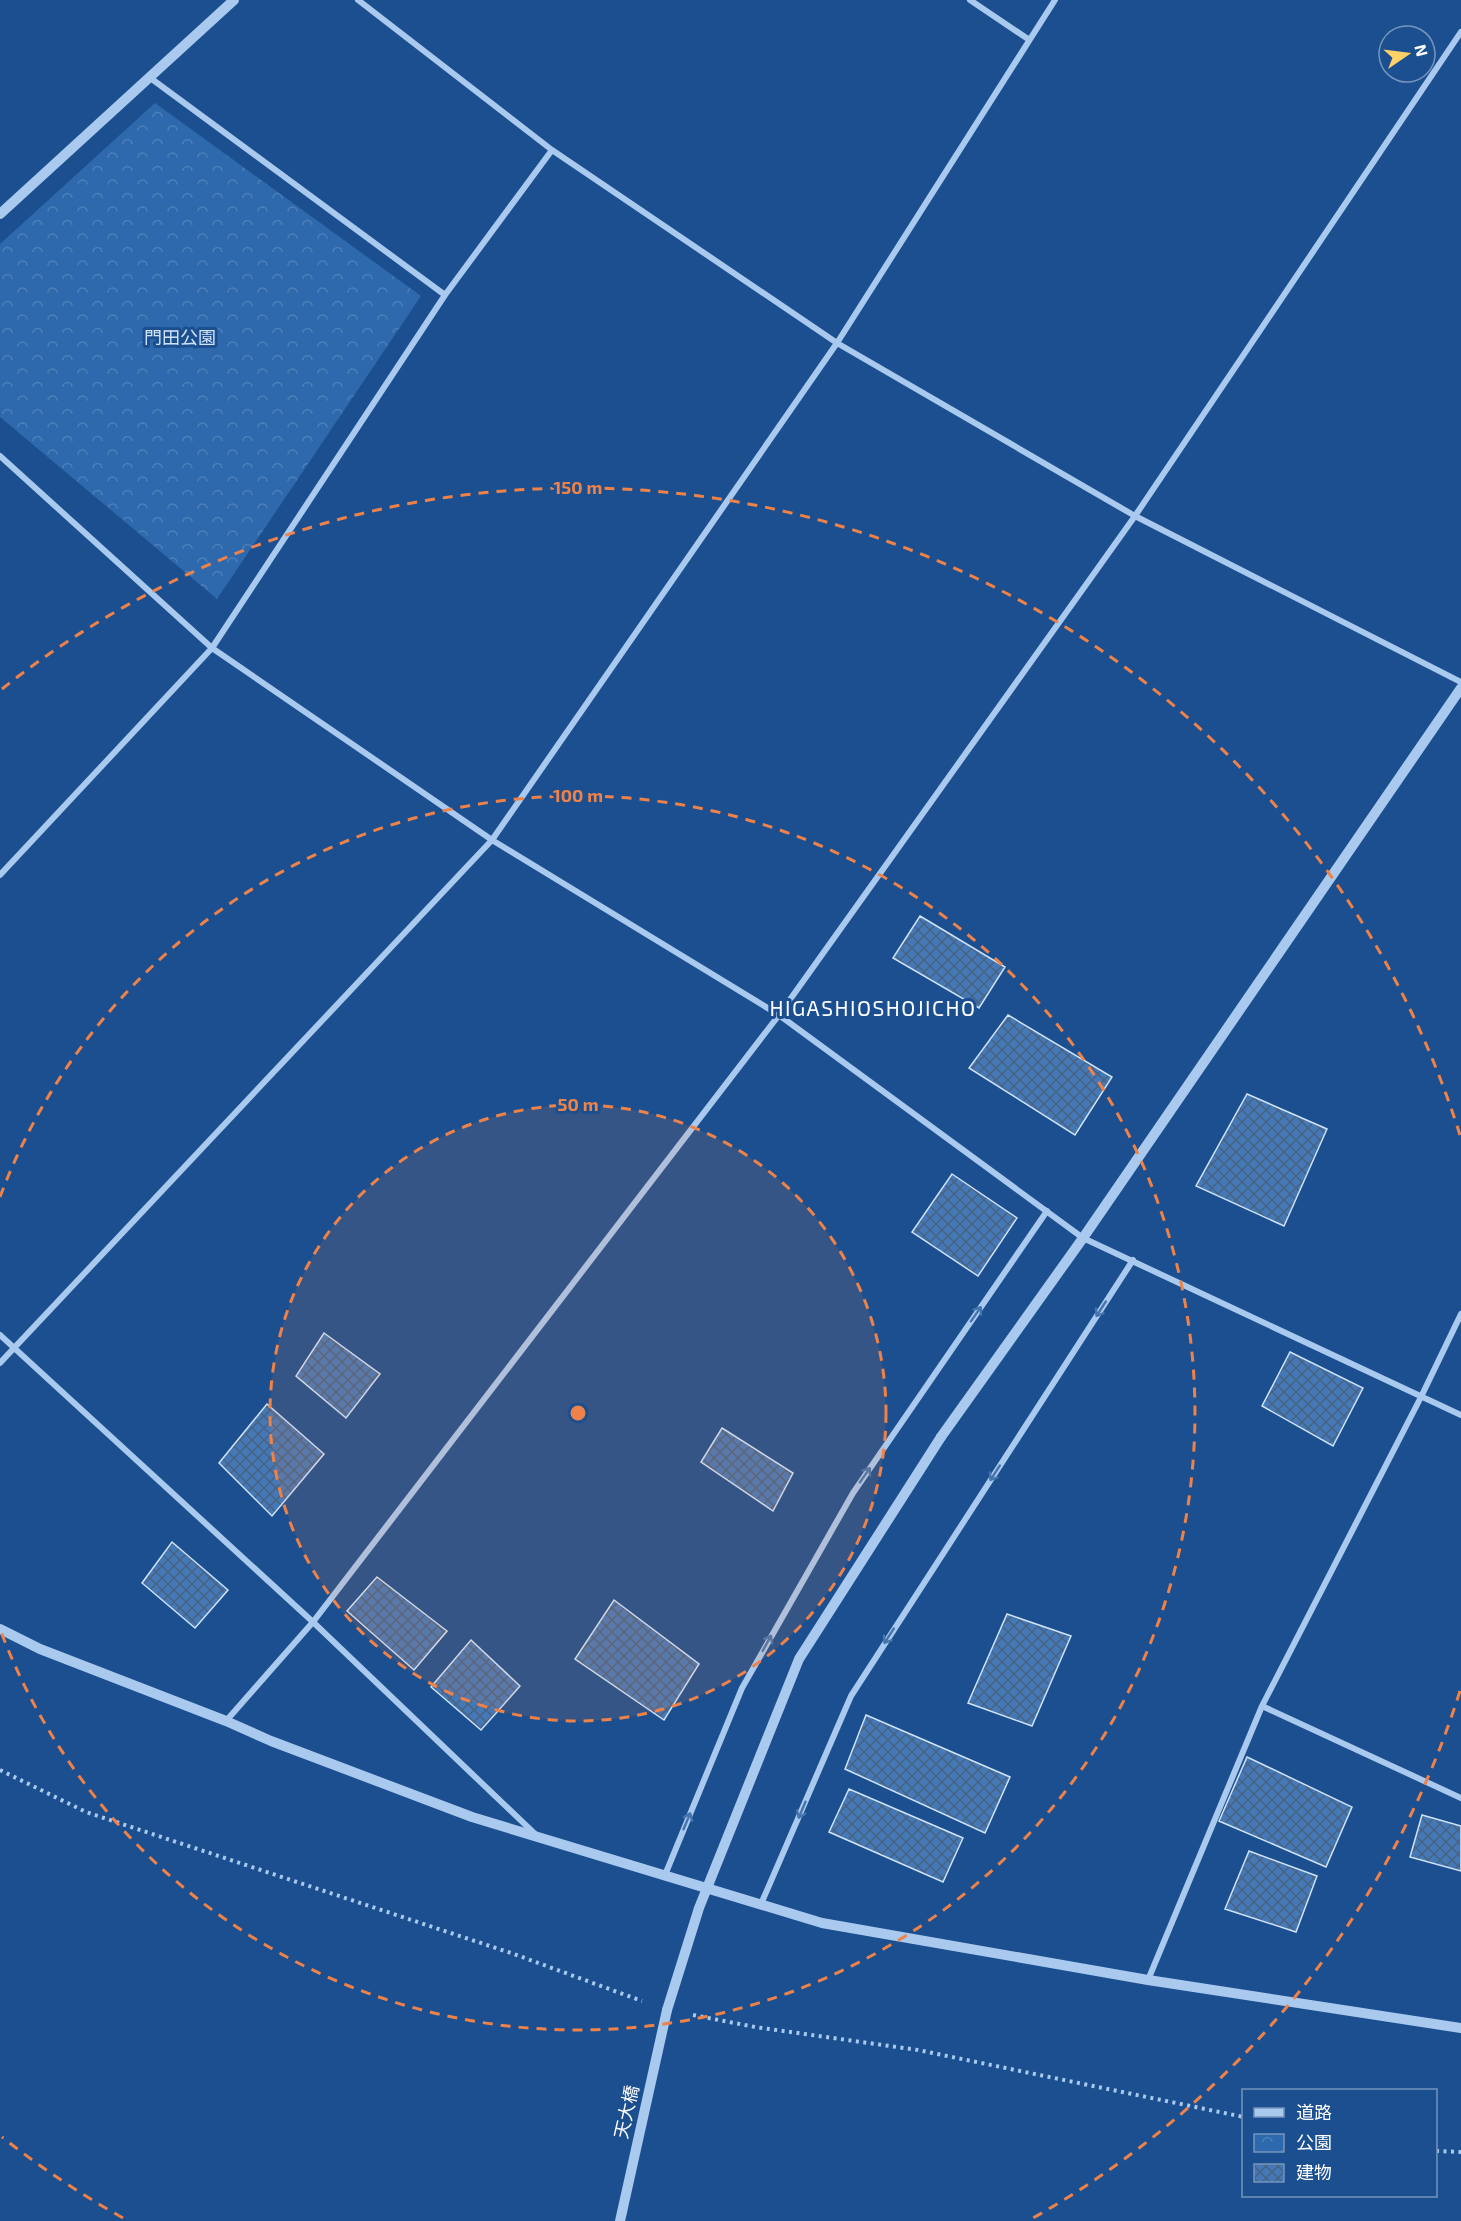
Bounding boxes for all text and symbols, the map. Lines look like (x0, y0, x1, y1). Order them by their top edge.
north arrow (1377, 24, 1437, 84)
text: N (1411, 42, 1433, 58)
park label: 門田公園 (144, 326, 216, 348)
text: 150 m (554, 476, 602, 498)
text: 100 m (553, 784, 603, 806)
district label: HIGASHIOSHOJICHO (769, 995, 977, 1020)
text: 50 m (557, 1093, 599, 1115)
one-way arrow (1094, 1300, 1106, 1317)
one-way arrow (970, 1306, 982, 1323)
centre of rings (568, 1403, 588, 1423)
one-way arrow (989, 1464, 1001, 1480)
one-way arrow (859, 1467, 871, 1483)
one-way arrow (883, 1628, 896, 1645)
one-way arrow (762, 1635, 774, 1652)
one-way arrow (796, 1800, 807, 1819)
one-way arrow (682, 1812, 693, 1830)
street label: 天大橋 (609, 2083, 643, 2141)
legend (1242, 2089, 1437, 2197)
text: 道路 (1296, 2101, 1332, 2123)
text: 公園 (1296, 2131, 1332, 2153)
text: 建物 (1296, 2161, 1332, 2183)

